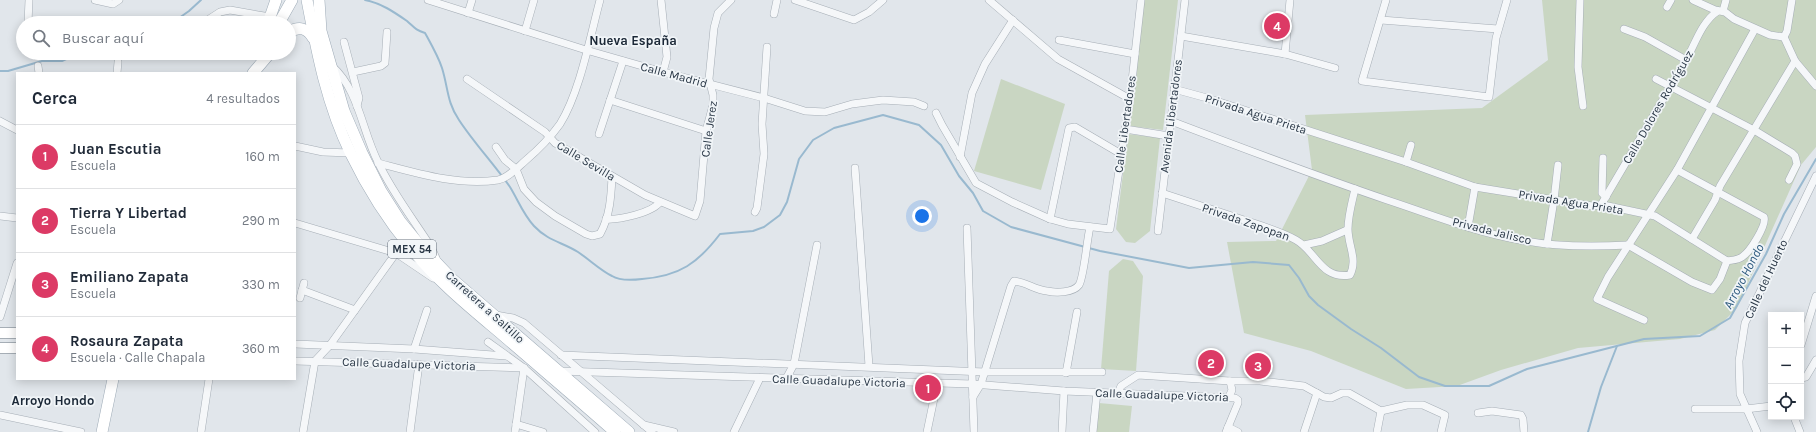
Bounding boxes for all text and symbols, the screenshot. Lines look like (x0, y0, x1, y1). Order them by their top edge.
pin: 4 (1264, 11, 1290, 41)
search box (16, 16, 296, 60)
icon: search (30, 27, 52, 49)
text: Buscar aquí (62, 29, 144, 47)
district label: Nueva España (589, 33, 677, 48)
street label: Calle Dolores Rodríguez (1620, 48, 1696, 166)
street label: Avenida Libertadores (1157, 58, 1185, 174)
street label: Calle Madrid (639, 59, 709, 91)
street label: Calle Libertadores (1111, 74, 1139, 174)
text: Cerca (32, 88, 77, 108)
text: 4 resultados (206, 91, 280, 106)
street label: Privada Agua Prieta (1203, 91, 1309, 137)
street label: Calle Jerez (698, 100, 720, 158)
street label: Calle Sevilla (554, 138, 618, 184)
text: Juan Escutia (70, 140, 162, 158)
text: 1 (43, 149, 47, 164)
text: 160 m (245, 149, 280, 164)
text: Escuela (70, 158, 116, 173)
street label: Privada Agua Prieta (1518, 187, 1624, 217)
street label: Privada Zapopan (1200, 200, 1292, 244)
text: Tierra Y Libertad (70, 204, 187, 222)
your location (912, 206, 932, 226)
text: 2 (41, 213, 49, 228)
text: 290 m (242, 213, 280, 228)
street label: Privada Jalisco (1451, 214, 1533, 248)
text: Escuela (70, 222, 116, 237)
street label: Calle del Huerto (1741, 237, 1791, 321)
road number: MEX 54 (388, 240, 436, 258)
water label: Arroyo Hondo (1720, 241, 1767, 311)
text: Emiliano Zapata (70, 268, 189, 286)
street label: Carretera a Saltillo (443, 268, 527, 346)
text: 3 (41, 277, 49, 292)
text: 330 m (242, 277, 280, 292)
text: Escuela (70, 286, 116, 301)
map controls (1768, 312, 1804, 420)
button: + (1768, 312, 1804, 348)
text: Rosaura Zapata (70, 332, 184, 350)
text: 4 (41, 341, 49, 356)
text: 360 m (242, 341, 280, 356)
pin: 2 (1198, 348, 1224, 378)
button: − (1768, 348, 1804, 384)
text: Escuela · Calle Chapala (70, 350, 205, 365)
pin: 3 (1245, 351, 1271, 381)
street label: Calle Guadalupe Victoria (342, 355, 476, 373)
street label: Calle Guadalupe Victoria (772, 372, 906, 390)
pin: 1 (915, 373, 941, 403)
button: locate (1768, 384, 1804, 420)
street label: Calle Guadalupe Victoria (1095, 386, 1229, 404)
district label: Arroyo Hondo (12, 393, 94, 408)

